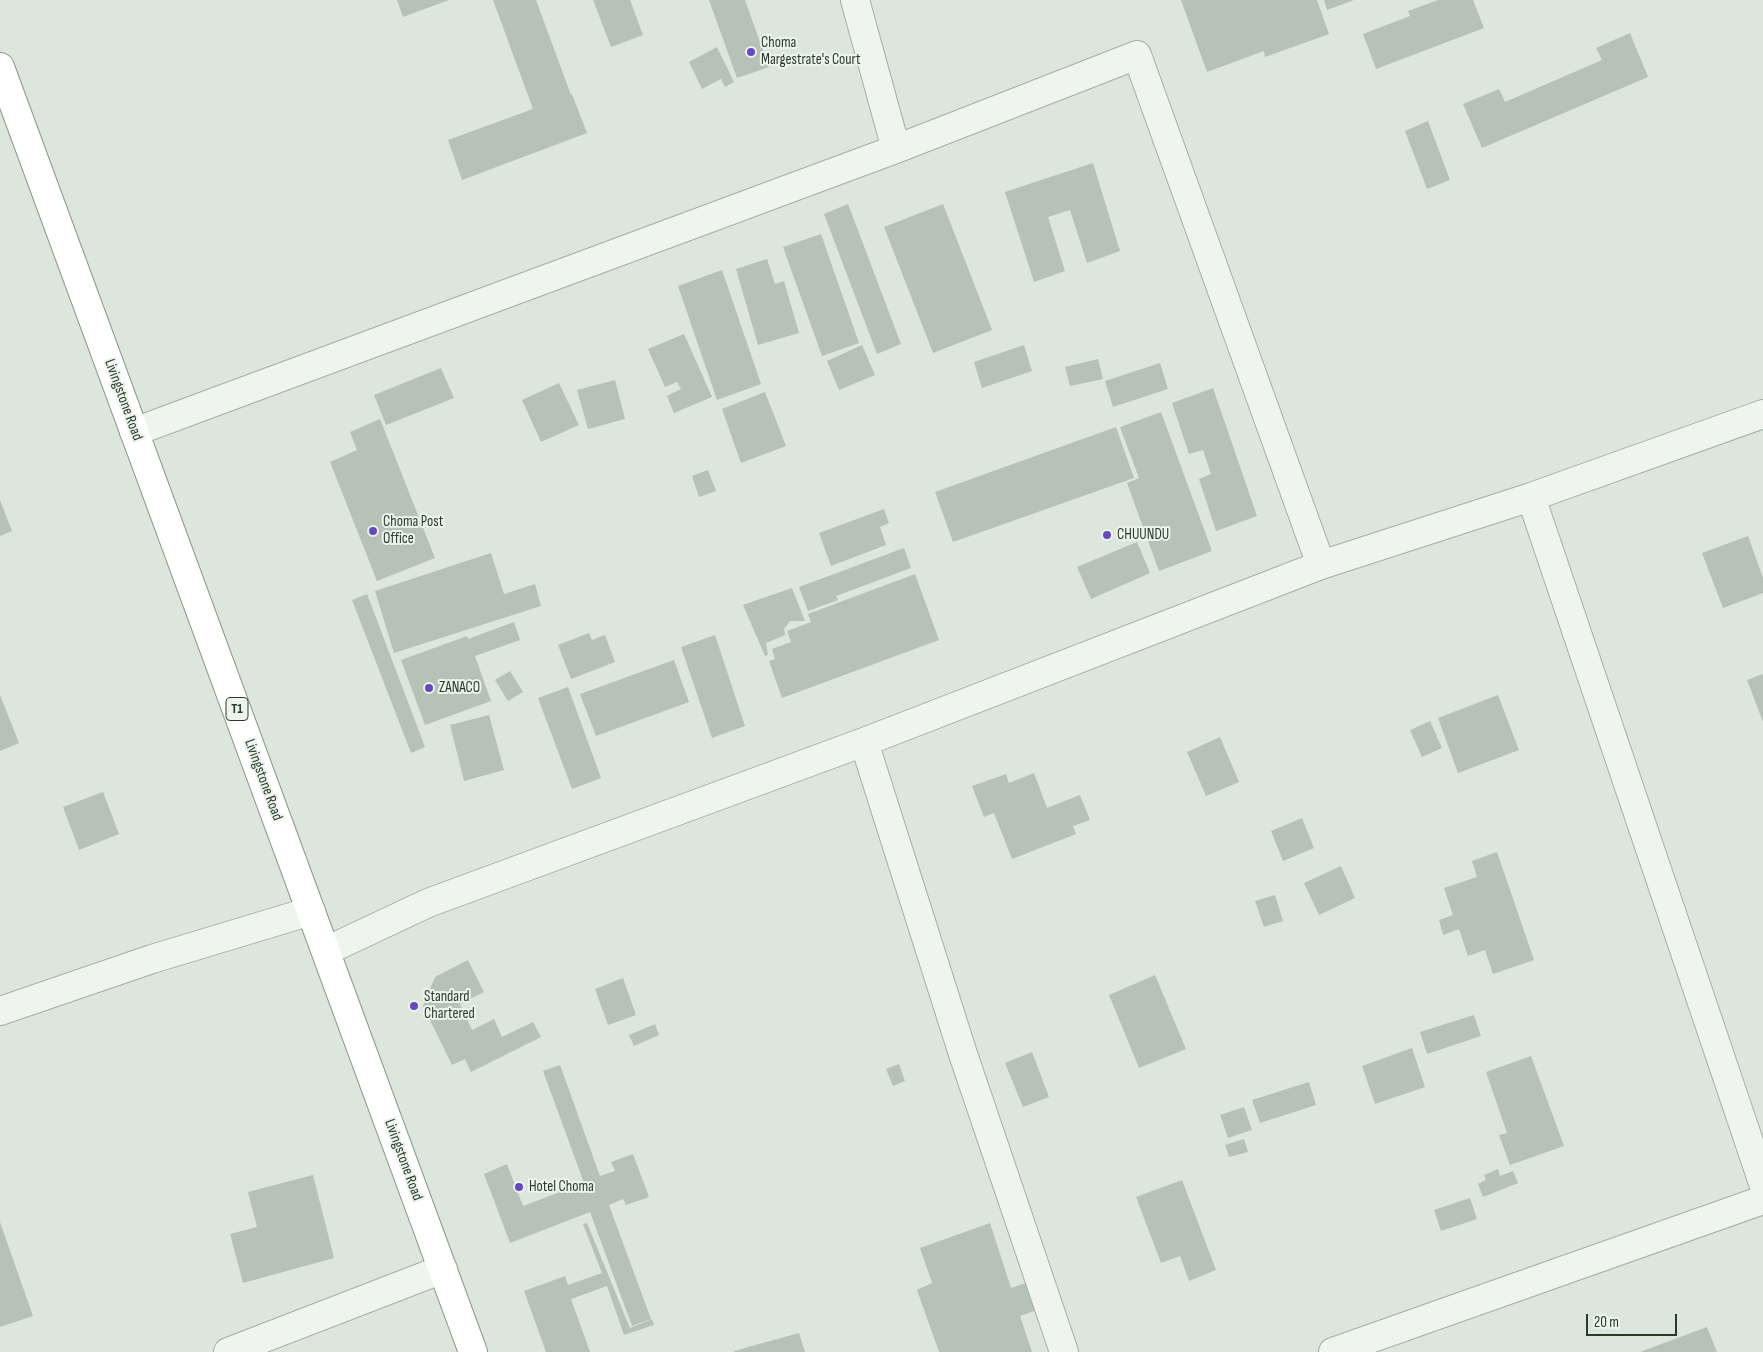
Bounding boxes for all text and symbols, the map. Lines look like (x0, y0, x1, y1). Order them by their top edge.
place label: Choma Margestrate's Court (761, 34, 861, 69)
marker: Choma Margestrate's Court (745, 46, 757, 58)
street label: Livingstone Road (100, 357, 146, 443)
place label: Choma Post Office (383, 513, 443, 548)
marker: Choma Post Office (367, 525, 379, 537)
place label: CHUUNDU (1117, 526, 1169, 544)
marker: CHUUNDU (1101, 529, 1113, 541)
place label: ZANACO (439, 679, 480, 697)
marker: ZANACO (423, 682, 435, 694)
road number: T1 (226, 698, 248, 721)
street label: Livingstone Road (240, 737, 286, 823)
place label: Standard Chartered (424, 988, 475, 1023)
marker: Standard Chartered (408, 1000, 420, 1012)
street label: Livingstone Road (380, 1117, 426, 1203)
place label: Hotel Choma (529, 1178, 594, 1196)
marker: Hotel Choma (513, 1181, 525, 1193)
scale bar (1588, 1304, 1679, 1336)
text: 20 m (1594, 1313, 1619, 1332)

